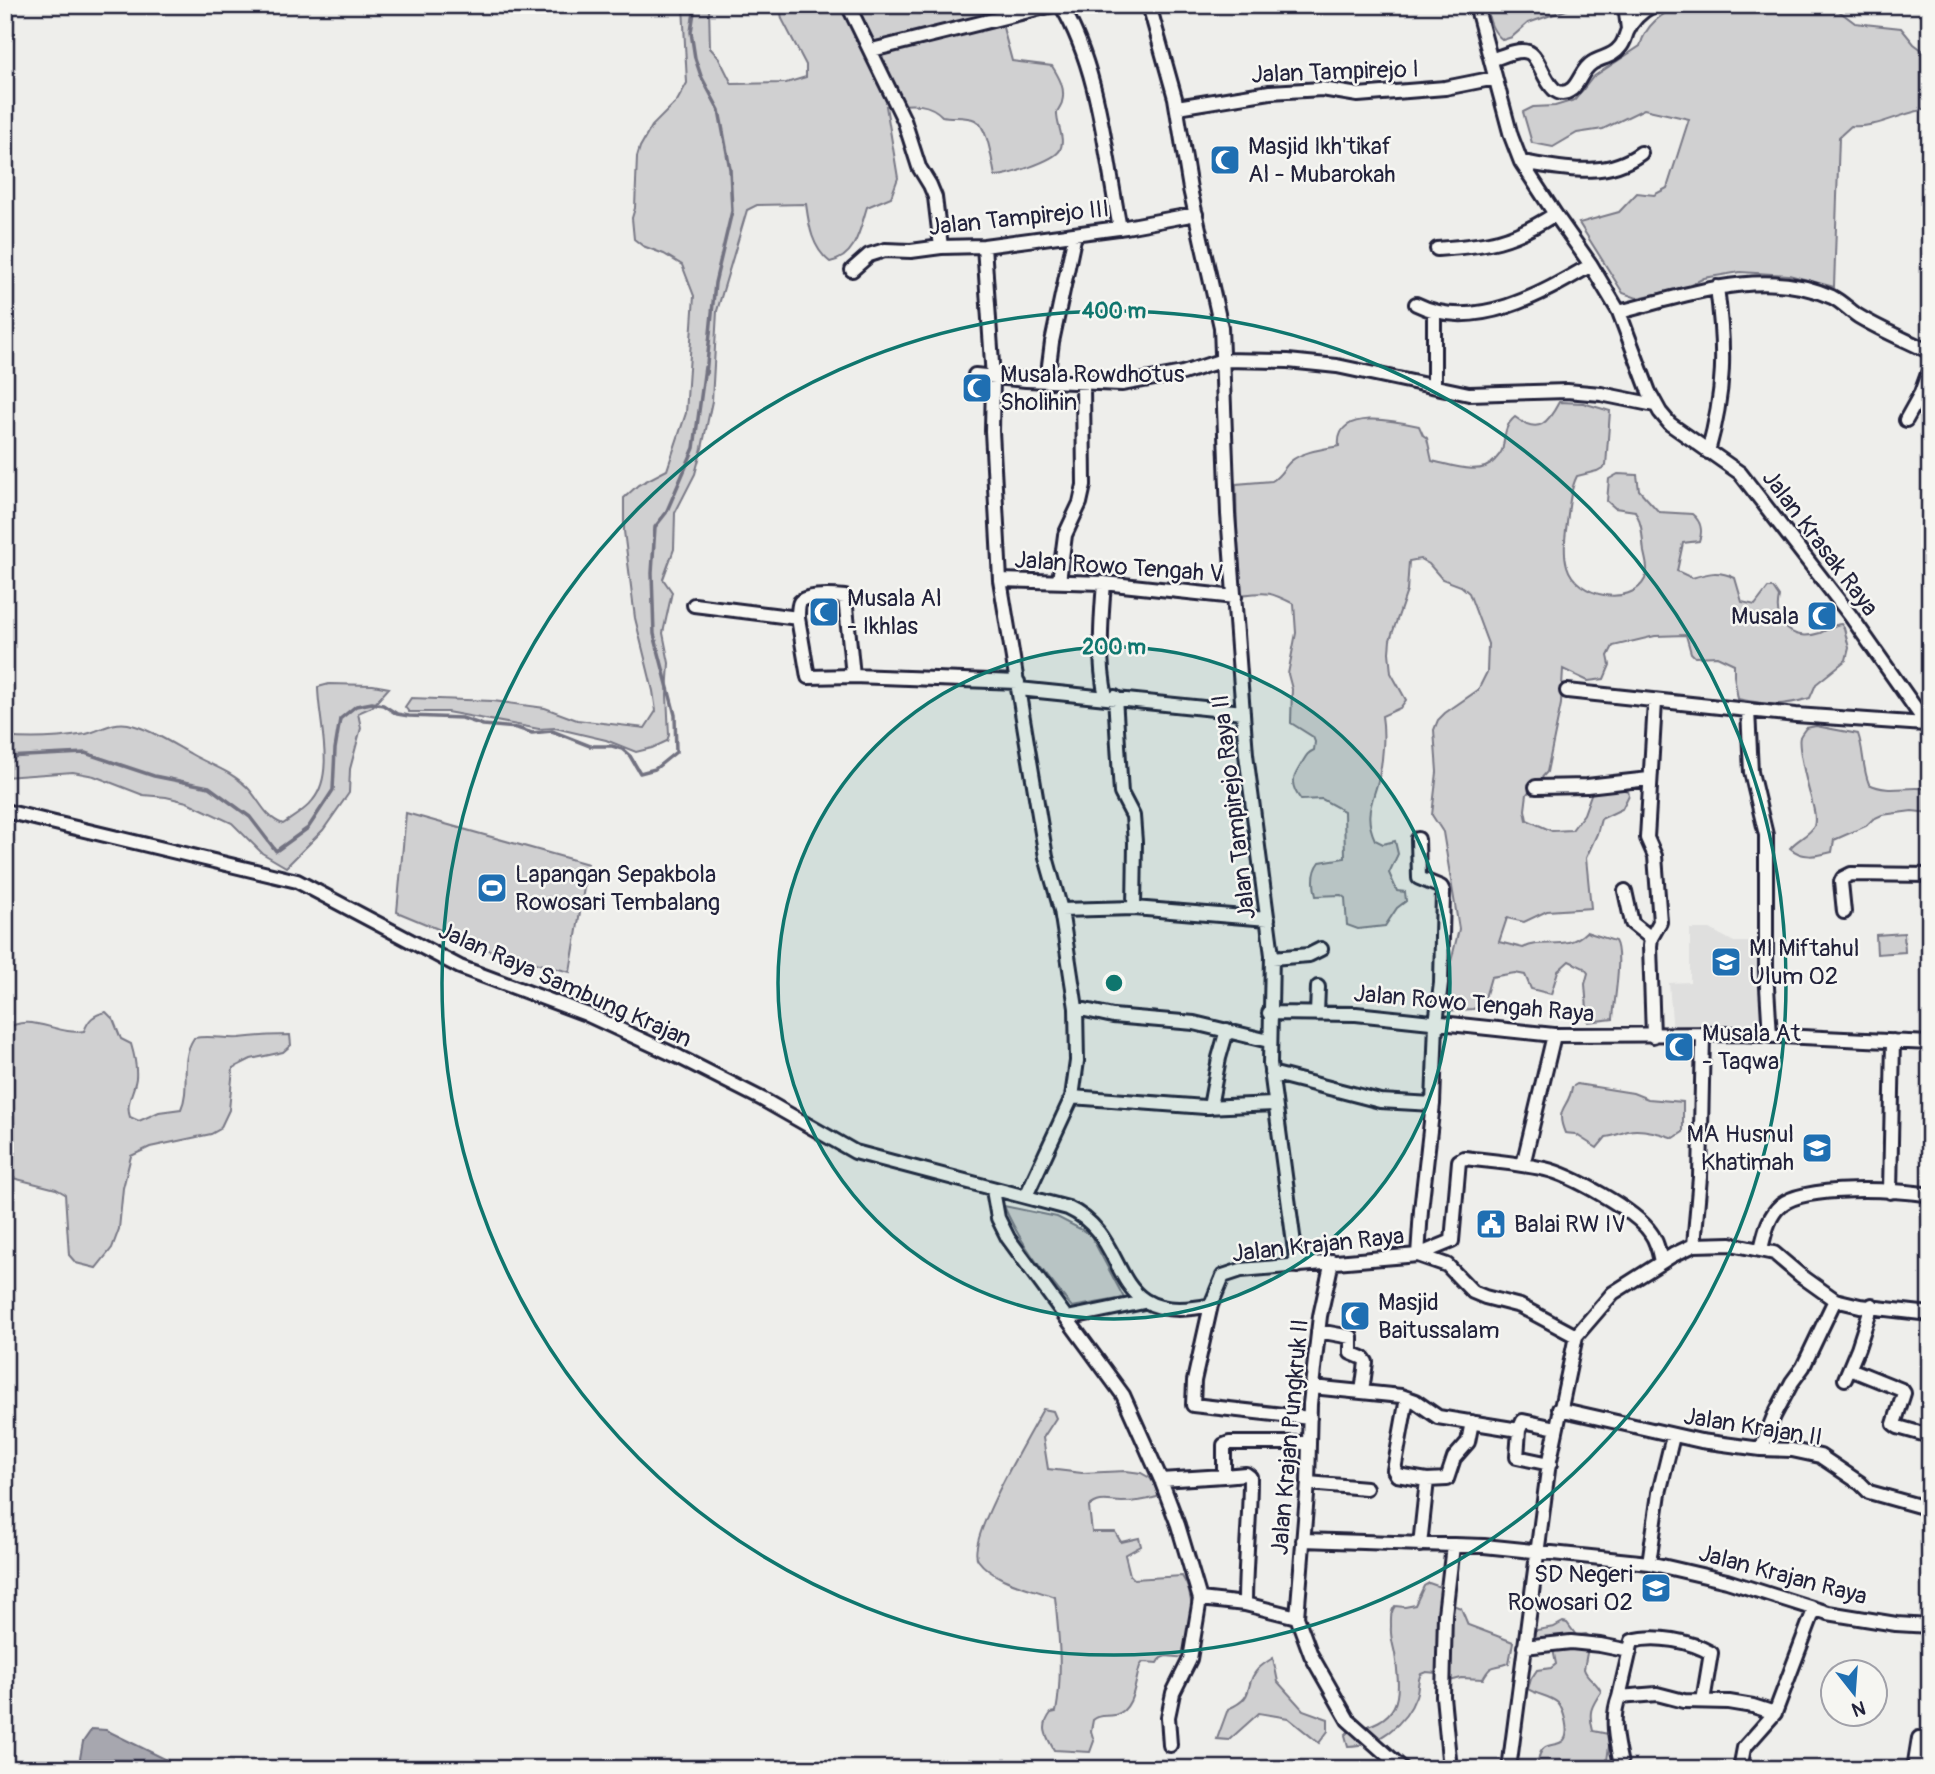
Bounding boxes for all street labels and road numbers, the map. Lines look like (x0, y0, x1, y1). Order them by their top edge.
street label: Jalan Tampirejo I (1251, 55, 1419, 89)
street label: Jalan Tampirejo III (927, 194, 1111, 242)
street label: Jalan Krasak Raya (1756, 464, 1884, 622)
street label: Jalan Rowo Tengah V (1014, 545, 1224, 589)
street label: Jalan Tampirejo Raya II (1206, 693, 1262, 921)
street label: Jalan Raya Sambung Krajan (434, 916, 696, 1054)
street label: Jalan Rowo Tengah Raya (1352, 979, 1596, 1029)
street label: Jalan Krajan Raya (1230, 1222, 1406, 1268)
street label: Jalan Krajan Pungkruk II (1265, 1318, 1315, 1556)
street label: Jalan Krajan II (1682, 1402, 1824, 1452)
street label: Jalan Krajan Raya (1696, 1539, 1870, 1611)

